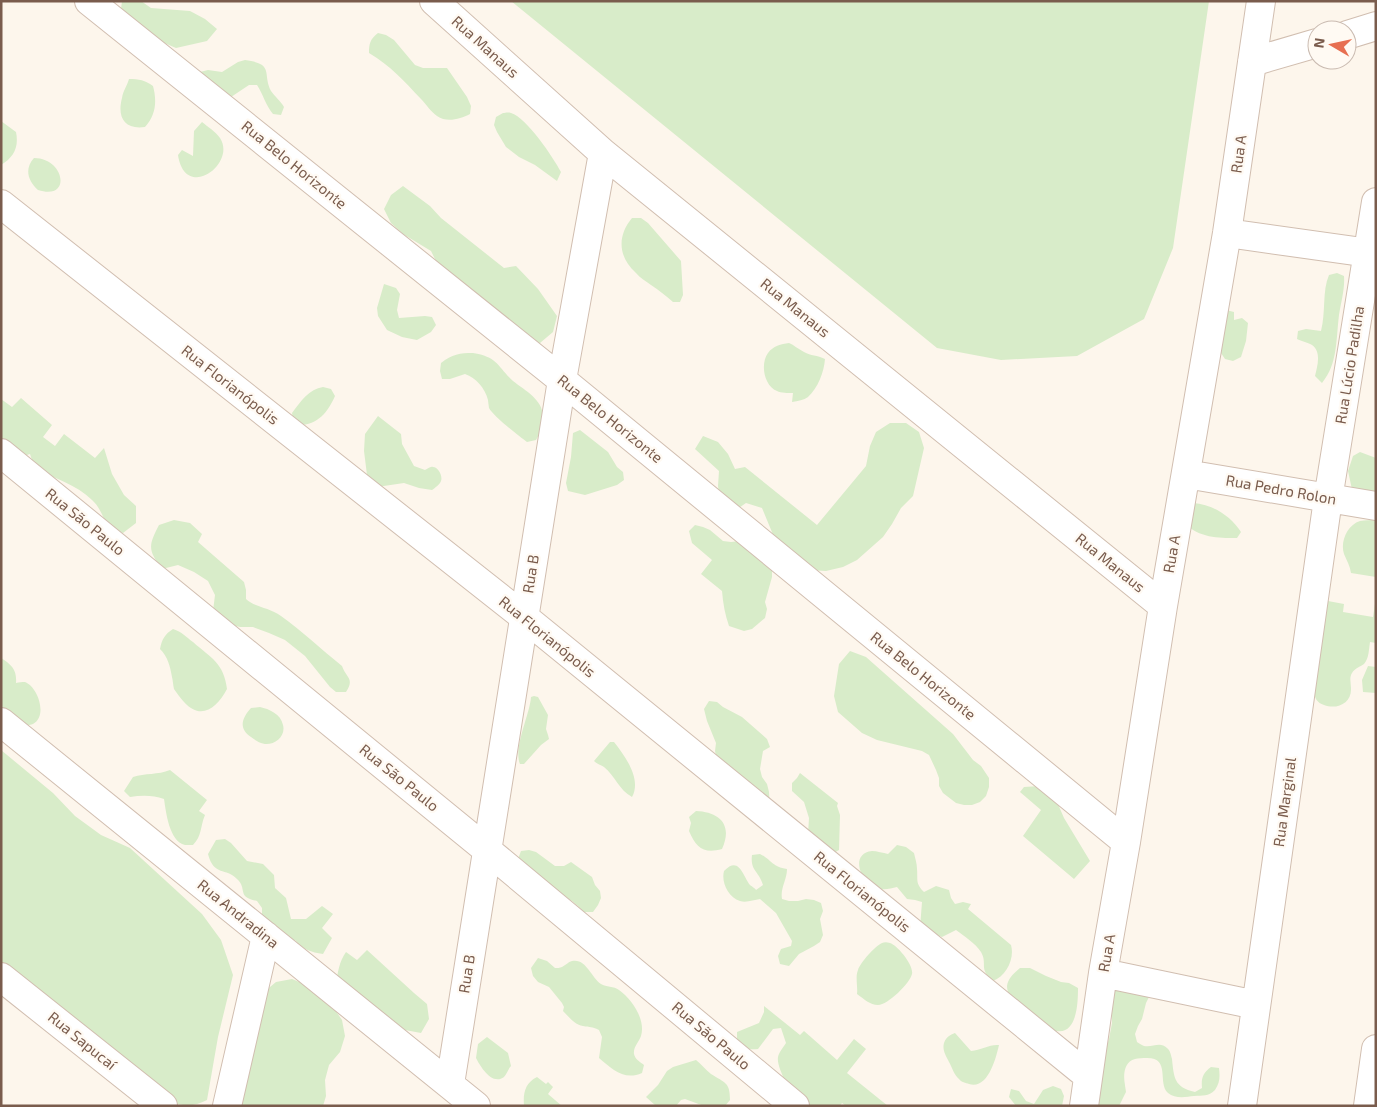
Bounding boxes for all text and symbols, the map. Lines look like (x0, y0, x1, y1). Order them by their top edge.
street label: Rua Manaus (448, 11, 523, 81)
north arrow (1307, 20, 1357, 70)
text: N (1309, 37, 1328, 49)
street label: Rua Belo Horizonte (238, 116, 351, 212)
street label: Rua A (1226, 133, 1250, 174)
street label: Rua Manaus (757, 274, 834, 341)
street label: Rua Lúcio Padilha (1331, 305, 1367, 425)
street label: Rua Florianópolis (178, 341, 283, 428)
street label: Rua Belo Horizonte (554, 370, 667, 466)
street label: Rua Pedro Rolon (1225, 470, 1338, 508)
street label: Rua São Paulo (42, 484, 129, 559)
street label: Rua Manaus (1072, 529, 1149, 596)
street label: Rua A (1159, 533, 1183, 574)
street label: Rua B (518, 553, 542, 594)
street label: Rua Florianópolis (496, 592, 599, 681)
street label: Rua Belo Horizonte (867, 627, 980, 723)
street label: Rua São Paulo (356, 740, 443, 815)
street label: Rua Marginal (1269, 755, 1299, 848)
street label: Rua Florianópolis (811, 847, 914, 936)
street label: Rua Andradina (194, 875, 283, 951)
street label: Rua A (1094, 932, 1118, 973)
street label: Rua B (454, 953, 478, 994)
street label: Rua São Paulo (669, 997, 754, 1073)
street label: Rua Sapucaí (45, 1007, 121, 1074)

